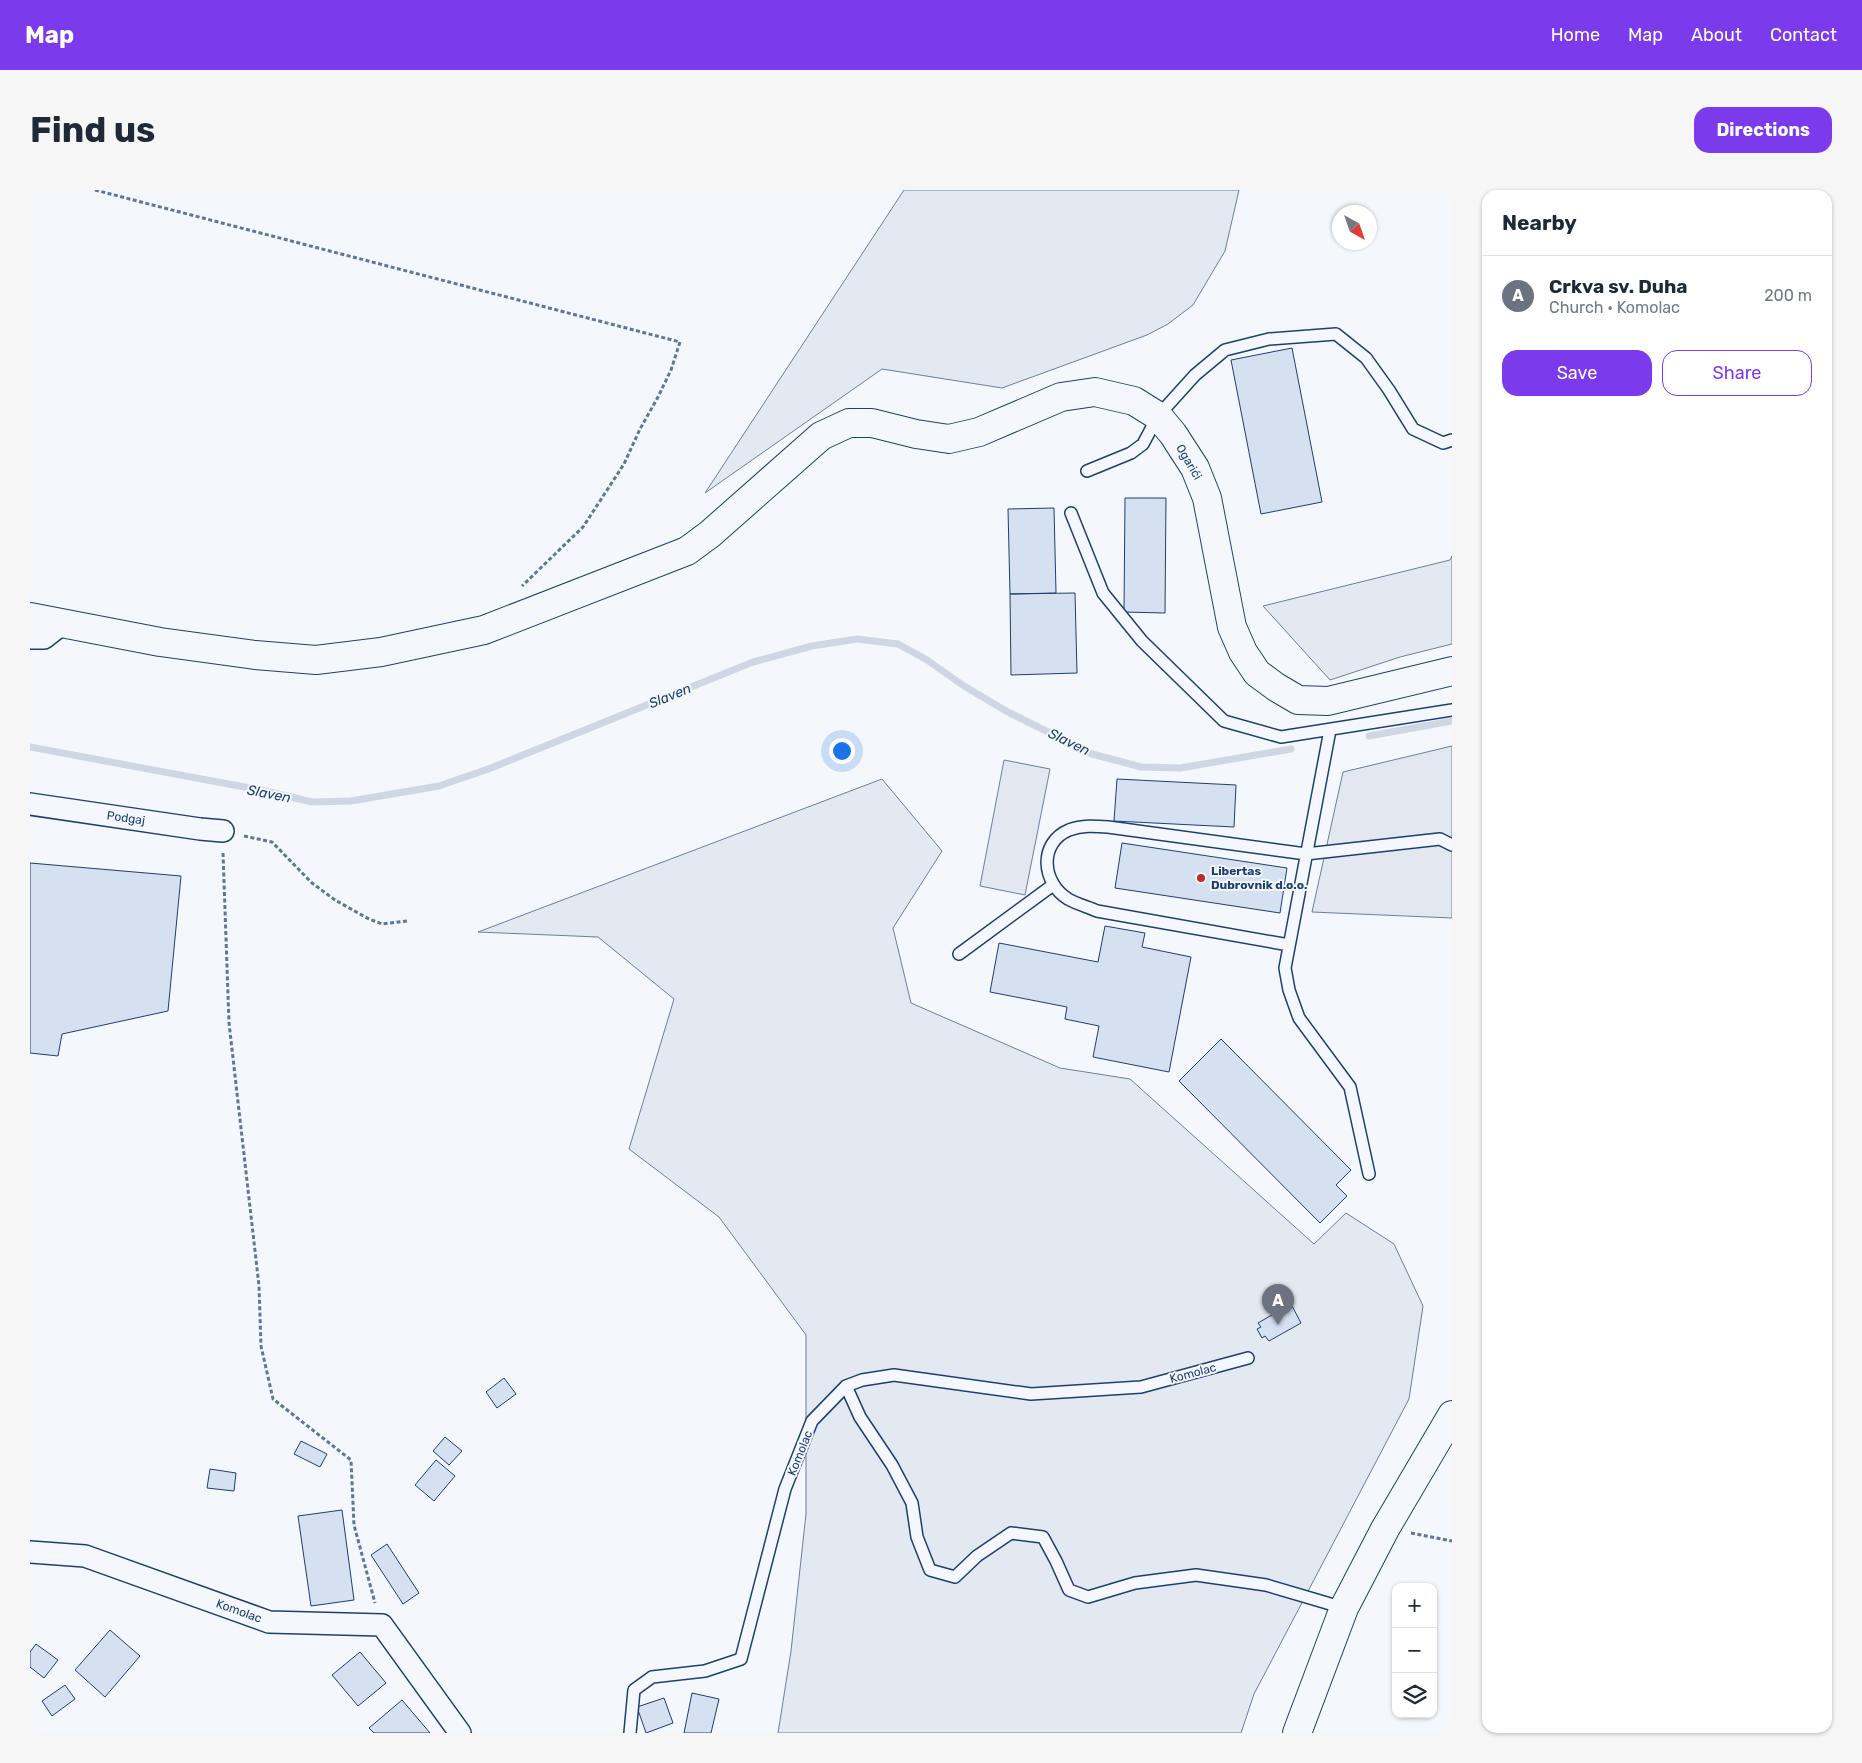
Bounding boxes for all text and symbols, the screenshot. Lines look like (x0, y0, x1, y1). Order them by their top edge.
text: Map (25, 21, 74, 49)
text: Home (1551, 24, 1600, 46)
text: Map (1628, 24, 1663, 46)
text: About (1691, 24, 1742, 46)
text: Contact (1770, 24, 1837, 46)
button: Directions (1694, 107, 1832, 153)
text: Find us (30, 109, 155, 151)
north arrow (1332, 205, 1377, 250)
text: Nearby (1502, 210, 1577, 235)
text: Crkva sv. Duha (1549, 275, 1688, 298)
text: A (1512, 286, 1524, 305)
text: 200 m (1764, 286, 1812, 305)
text: Church · Komolac (1549, 298, 1680, 317)
button: Save (1502, 350, 1652, 396)
button: Share (1662, 350, 1812, 396)
street label: Ogarići (1173, 442, 1205, 482)
water label: Slaven (646, 680, 694, 712)
water label: Slaven (1045, 725, 1093, 759)
your location (829, 738, 855, 764)
water label: Slaven (246, 781, 292, 807)
street label: Podgaj (106, 808, 146, 828)
place label: Libertas Dubrovnik d.o.o. (1211, 864, 1307, 892)
marker: Libertas Dubrovnik d.o.o. (1195, 872, 1207, 884)
pin: A (1262, 1284, 1294, 1325)
street label: Komolac (1168, 1360, 1218, 1386)
street label: Komolac (785, 1428, 816, 1478)
map controls (1392, 1583, 1437, 1718)
button: + (1392, 1583, 1437, 1628)
street label: Komolac (214, 1596, 264, 1626)
button: − (1392, 1628, 1437, 1673)
button: layers (1392, 1673, 1437, 1718)

